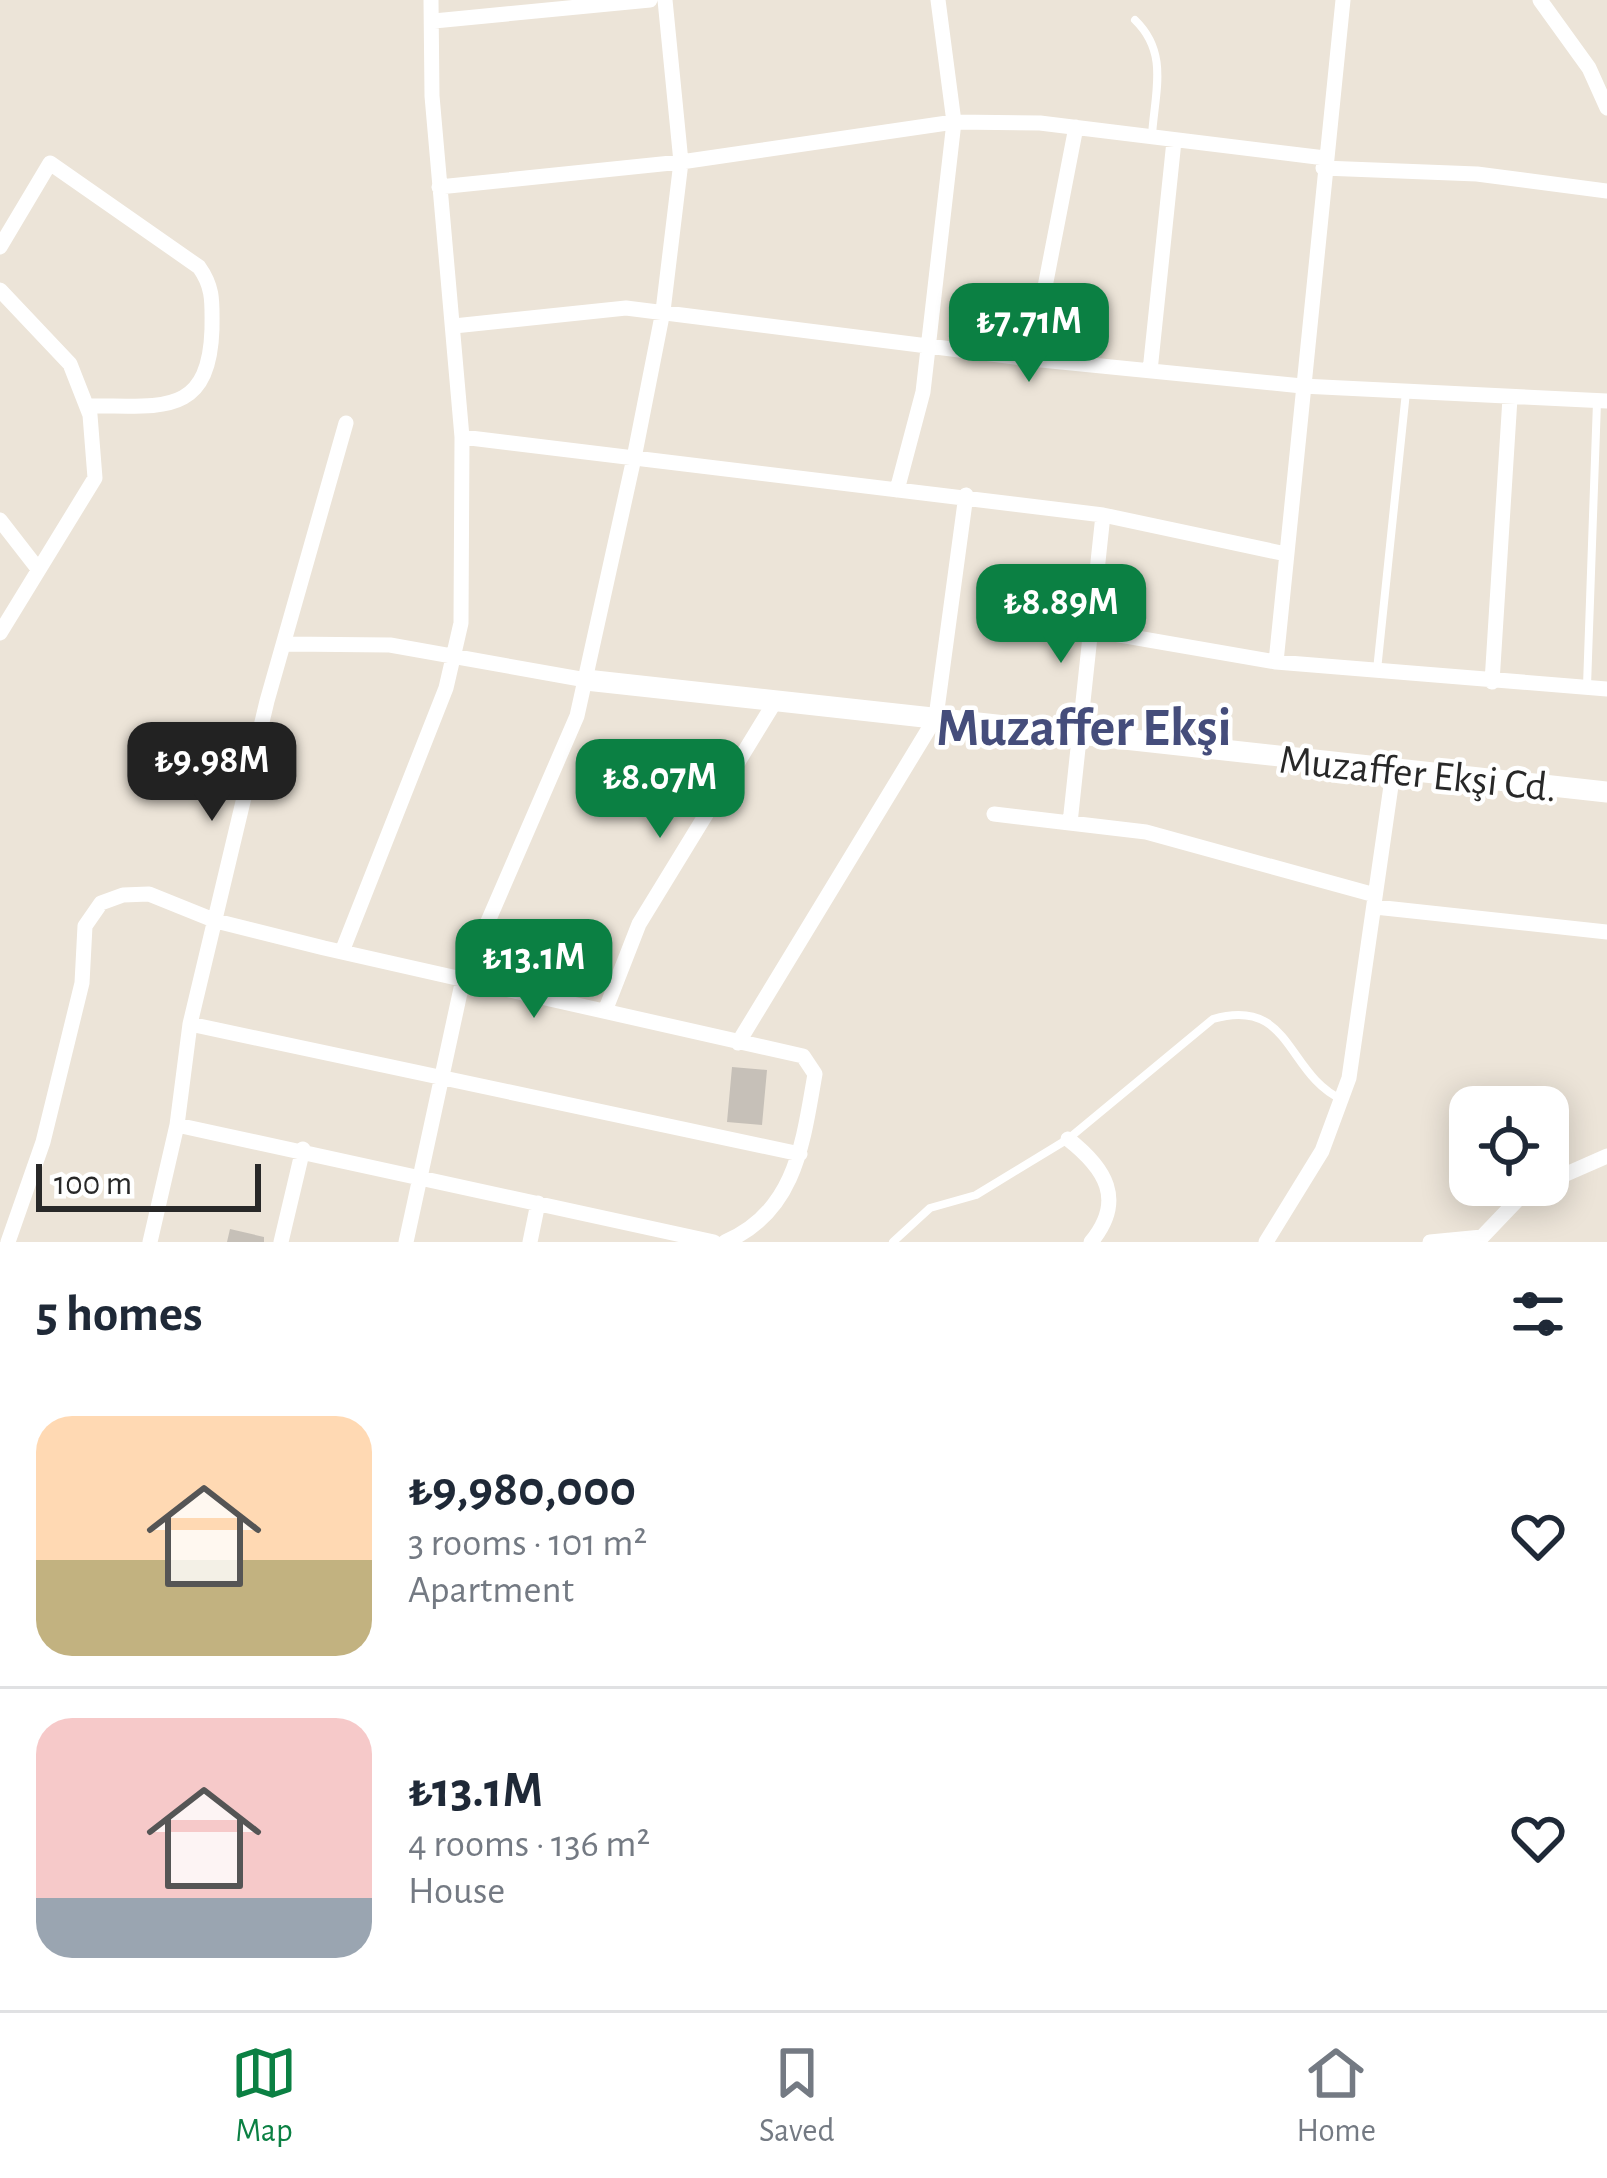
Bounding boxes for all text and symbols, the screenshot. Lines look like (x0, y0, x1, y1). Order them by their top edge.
pin: ₺7.71M (931, 283, 1127, 385)
text: ₺7.71M (976, 302, 1082, 341)
pin: ₺8.89M (963, 564, 1159, 666)
text: ₺8.89M (1003, 583, 1119, 622)
district label: Muzaffer Ekşi (936, 702, 1232, 756)
pin: ₺9.98M (114, 722, 310, 824)
pin: ₺8.07M (562, 739, 758, 841)
street label: Muzaffer Ekşi Cd. (1277, 739, 1559, 809)
text: ₺9.98M (154, 741, 270, 780)
text: ₺8.07M (603, 758, 717, 797)
pin: ₺13.1M (436, 919, 632, 1021)
text: ₺13.1M (482, 938, 586, 977)
map controls (1449, 1086, 1569, 1206)
button: locate (1449, 1086, 1569, 1206)
scale bar (36, 1158, 261, 1211)
text: 100 m (54, 1168, 132, 1201)
icon: filters (1505, 1281, 1571, 1347)
text: 5 homes (36, 1289, 203, 1340)
icon: home (132, 1464, 276, 1608)
text: ₺9,980,000 (408, 1464, 636, 1515)
icon: heart (1505, 1503, 1571, 1569)
text: 3 rooms · 101 m² (408, 1524, 647, 1563)
text: Apartment (408, 1571, 574, 1610)
text: ₺13.1M (408, 1765, 543, 1816)
icon: home (132, 1766, 276, 1910)
icon: heart (1505, 1805, 1571, 1871)
text: 4 rooms · 136 m² (408, 1825, 650, 1864)
text: House (408, 1872, 505, 1911)
tab: Map (231, 2040, 297, 2152)
tab: Saved (759, 2040, 835, 2152)
tab: Home (1297, 2040, 1376, 2152)

